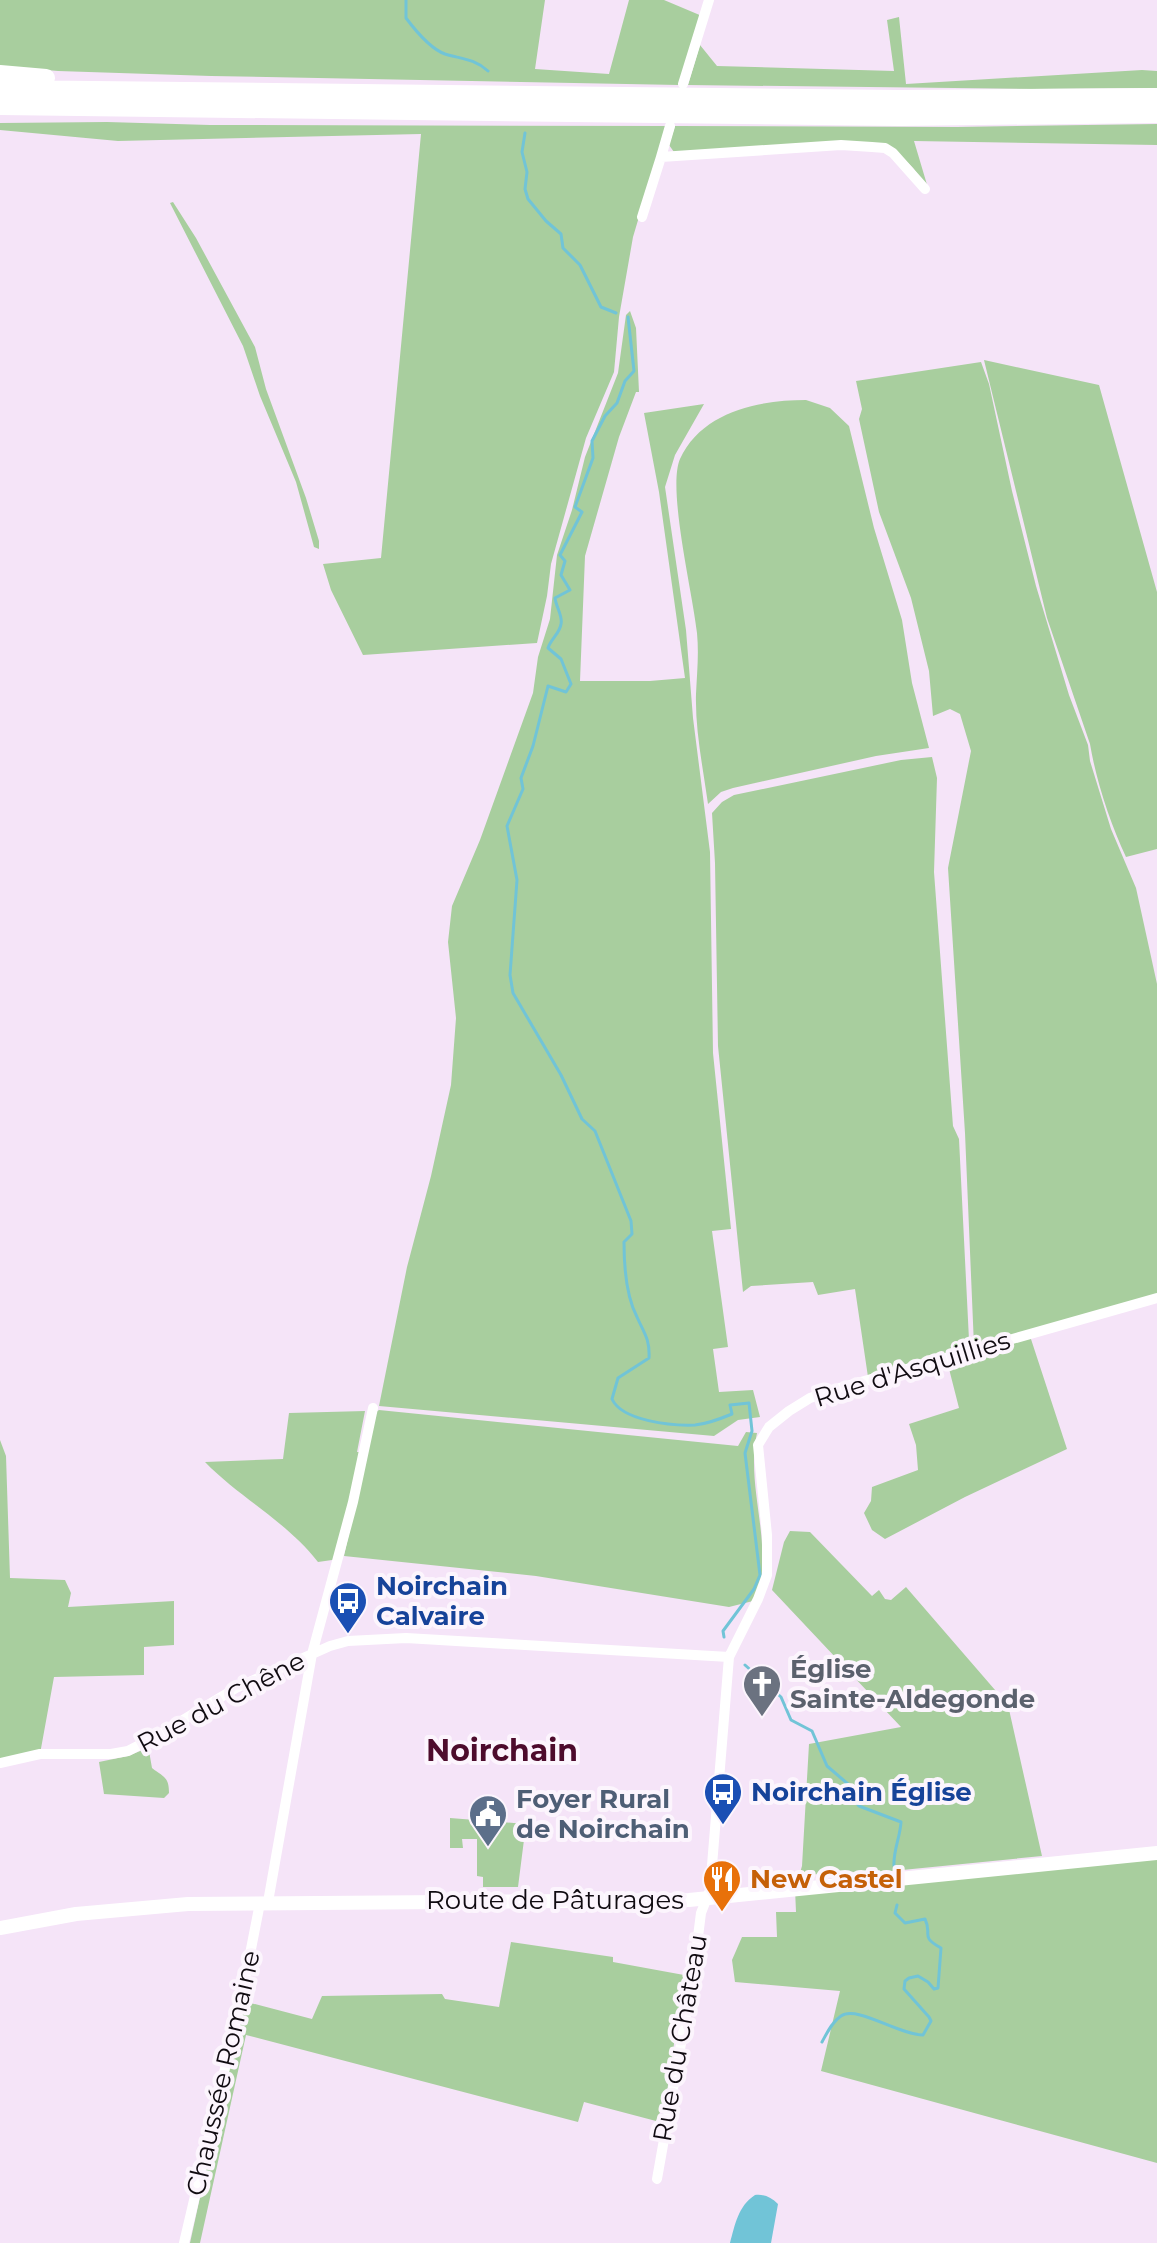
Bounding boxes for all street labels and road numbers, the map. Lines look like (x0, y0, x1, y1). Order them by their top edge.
street label: Rue d'Asquillies (810, 1324, 1014, 1414)
street label: Rue du Chêne (132, 1644, 310, 1760)
street label: Route de Pâturages (426, 1884, 684, 1916)
street label: Rue du Château (646, 1932, 714, 2144)
street label: Chaussée Romaine (179, 1947, 267, 2199)

